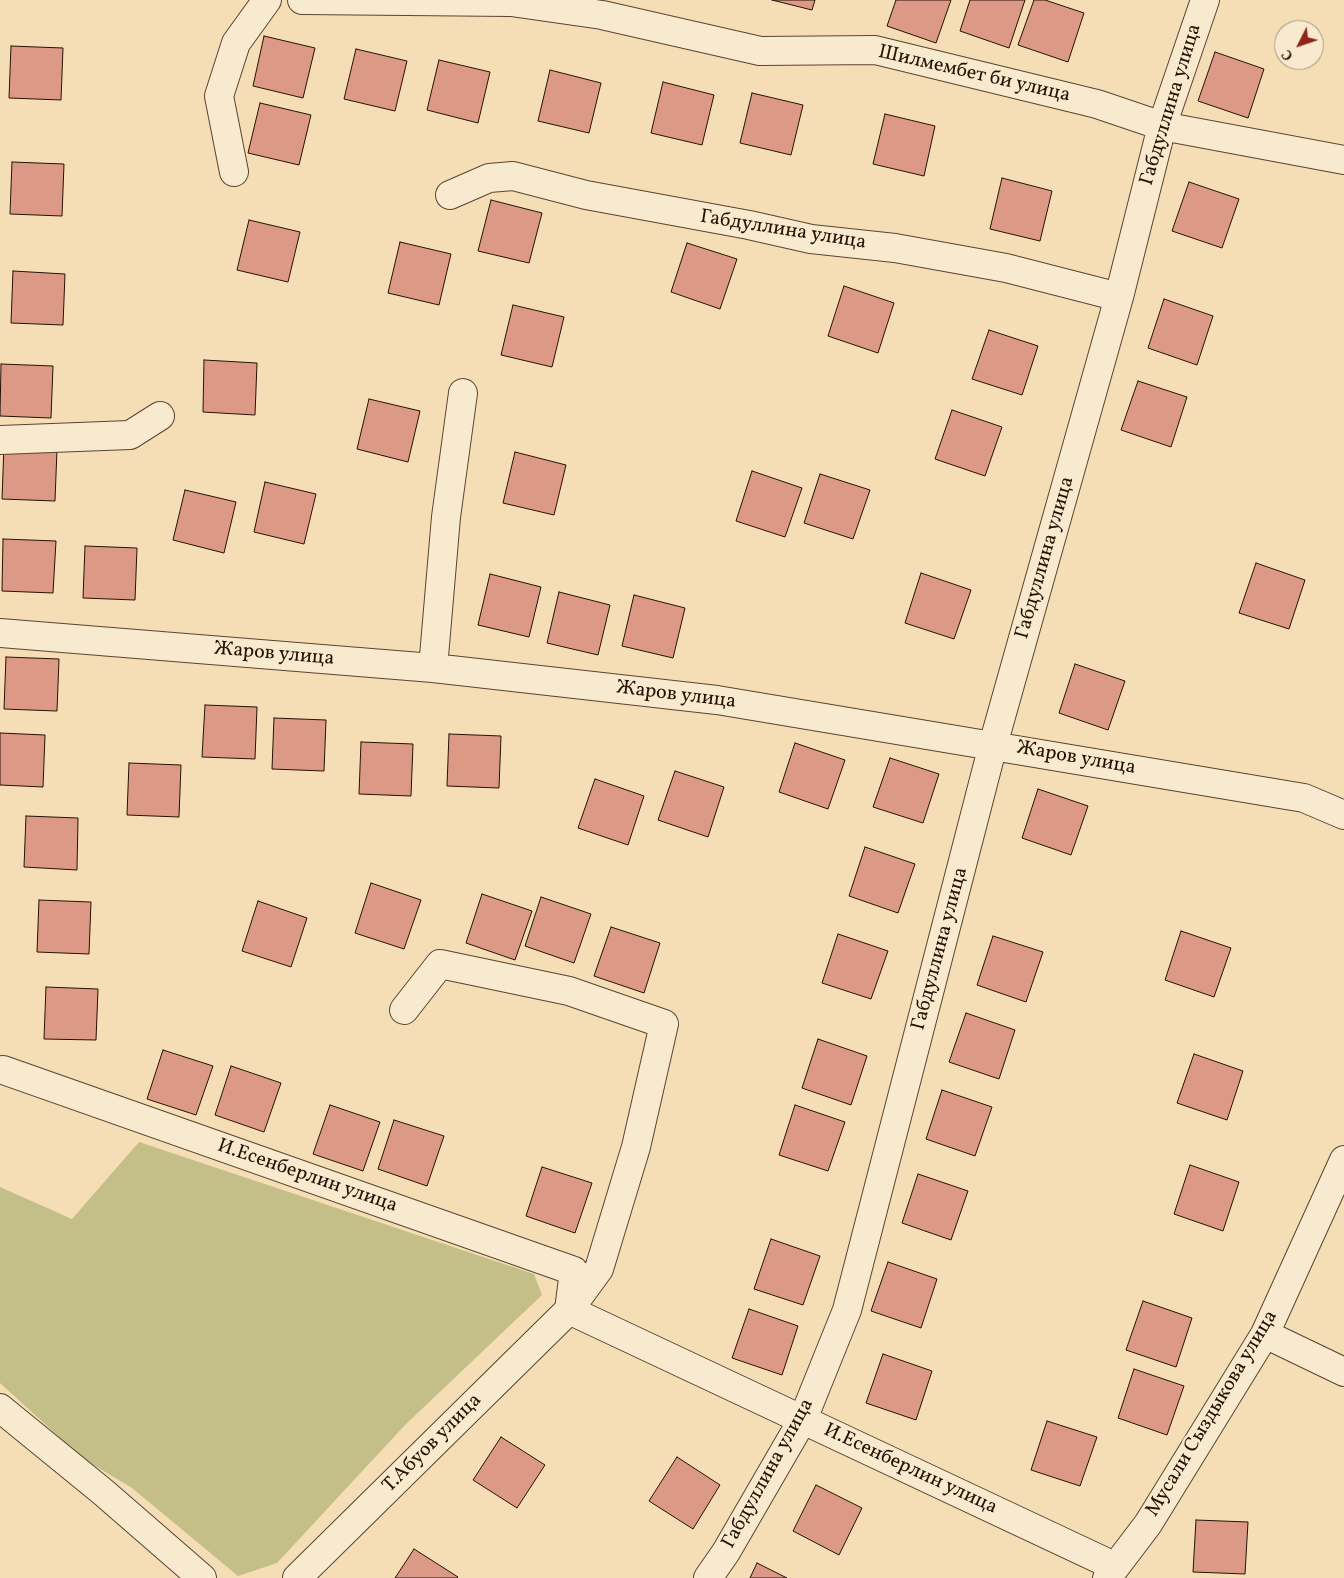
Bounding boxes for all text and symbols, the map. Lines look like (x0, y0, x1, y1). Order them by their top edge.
north arrow (1274, 20, 1324, 70)
street label: Габдуллина улица (1136, 21, 1208, 189)
street label: Шилмембет би улица (876, 41, 1072, 109)
text: С (1278, 45, 1298, 64)
street label: Габдуллина улица (698, 206, 868, 256)
street label: Габдуллина улица (1011, 474, 1081, 642)
street label: Жаров улица (213, 638, 335, 672)
street label: Жаров улица (615, 677, 737, 715)
street label: Жаров улица (1014, 737, 1138, 781)
street label: Габдуллина улица (908, 865, 974, 1033)
street label: И.Есенберлин улица (214, 1135, 400, 1219)
street label: Мусали Сыздыкова улица (1142, 1307, 1284, 1521)
street label: Т.Абуов улица (378, 1389, 488, 1499)
street label: Габдуллина улица (718, 1395, 820, 1553)
street label: И.Есенберлин улица (819, 1419, 1001, 1521)

